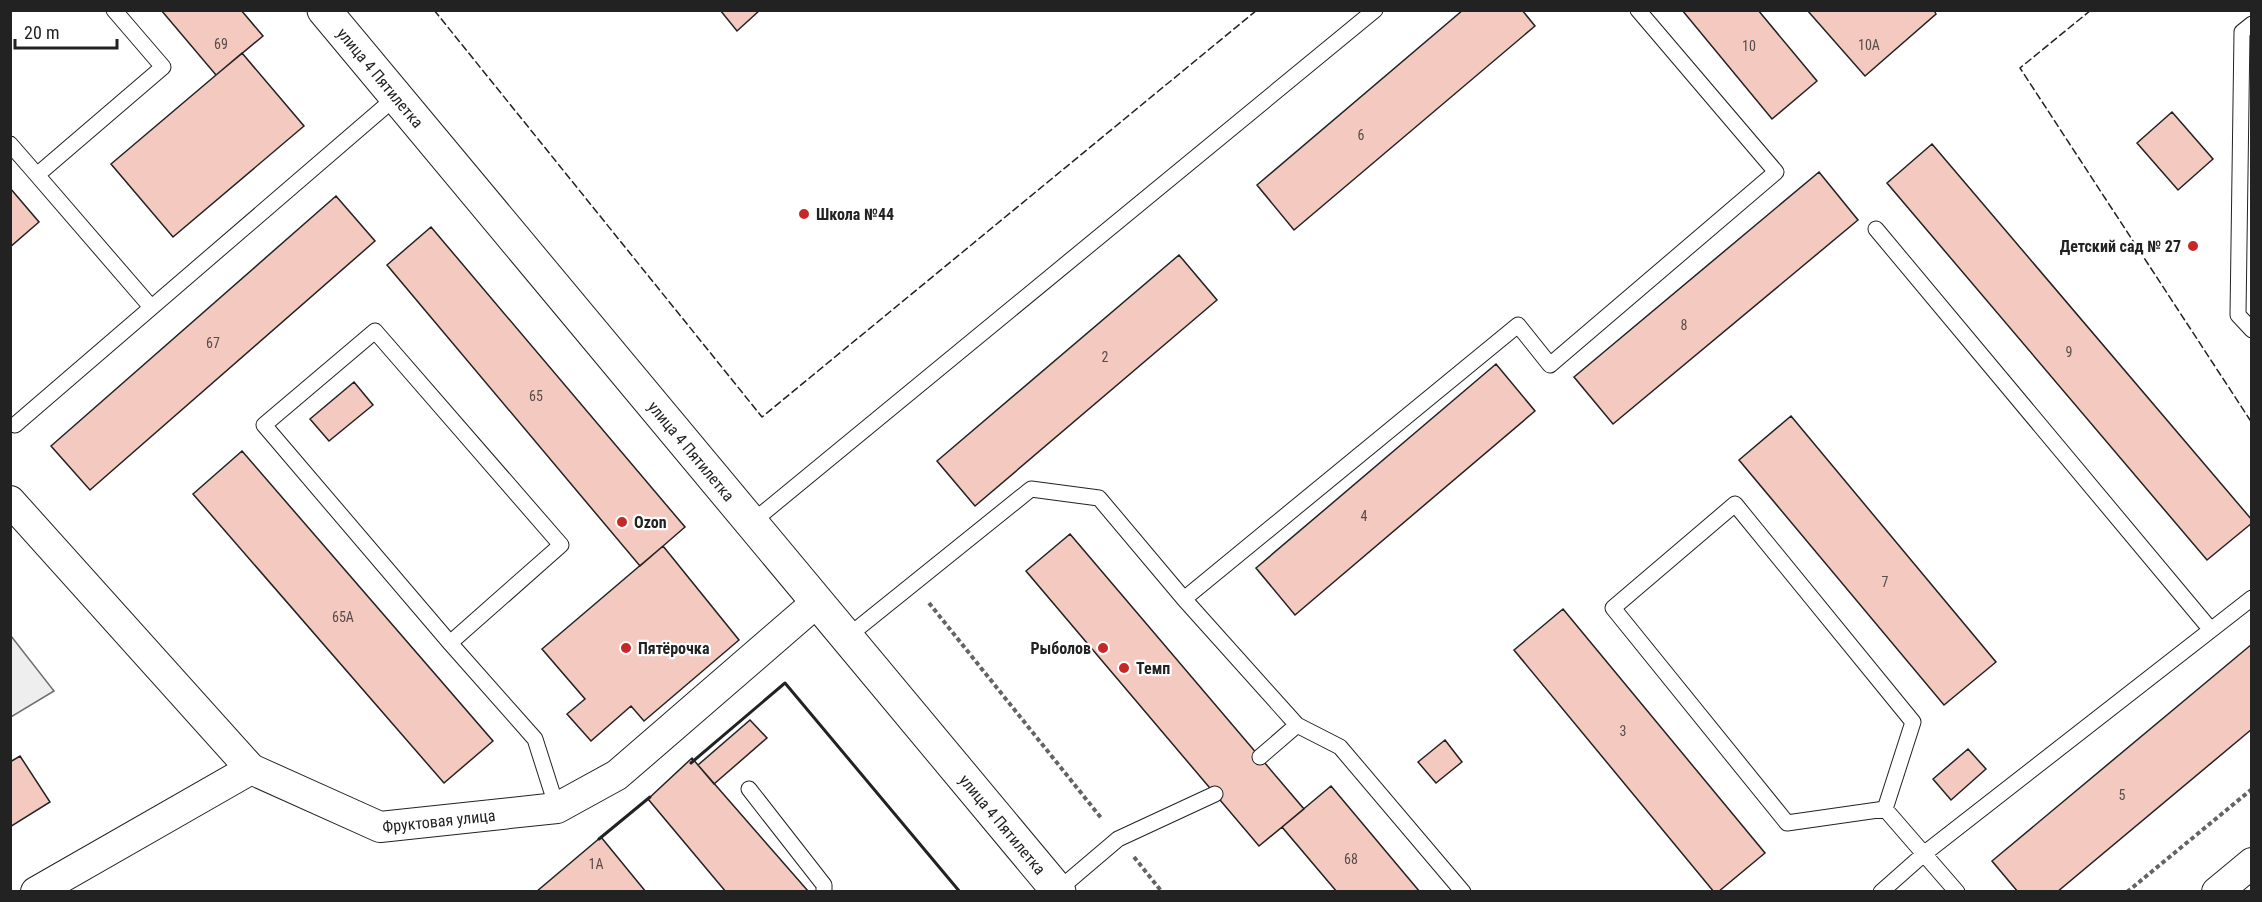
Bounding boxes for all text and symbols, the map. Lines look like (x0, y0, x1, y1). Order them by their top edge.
scale bar (15, 12, 117, 50)
text: 20 m (24, 22, 59, 43)
street label: улица 4 Пятилетка (333, 24, 427, 131)
house number: 69 (214, 36, 228, 52)
house number: 10А (1858, 37, 1880, 53)
house number: 10 (1742, 38, 1756, 54)
house number: 6 (1358, 127, 1365, 143)
place label: Школа №44 (816, 205, 894, 224)
marker: Школа №44 (797, 207, 811, 221)
place label: Детский сад № 27 (2060, 237, 2181, 256)
marker: Детский сад № 27 (2186, 239, 2200, 253)
house number: 8 (1681, 317, 1688, 333)
house number: 67 (206, 335, 220, 351)
house number: 9 (2066, 344, 2072, 360)
house number: 2 (1102, 349, 1109, 365)
house number: 65 (529, 388, 543, 404)
street label: улица 4 Пятилетка (644, 397, 739, 505)
house number: 4 (1361, 508, 1368, 524)
place label: Ozon (634, 513, 667, 532)
marker: Ozon (615, 515, 629, 529)
house number: 7 (1882, 574, 1889, 590)
house number: 65А (332, 609, 354, 625)
place label: Пятёрочка (638, 639, 710, 658)
place label: Рыболов (1030, 639, 1091, 658)
marker: Пятёрочка (619, 641, 633, 655)
marker: Рыболов (1096, 641, 1110, 655)
place label: Темп (1136, 659, 1170, 678)
marker: Темп (1117, 661, 1131, 675)
house number: 3 (1620, 723, 1626, 739)
street label: улица 4 Пятилетка (955, 770, 1050, 878)
house number: 5 (2119, 787, 2126, 803)
street label: Фруктовая улица (381, 805, 496, 836)
house number: 68 (1344, 851, 1358, 867)
house number: 1А (589, 856, 603, 872)

